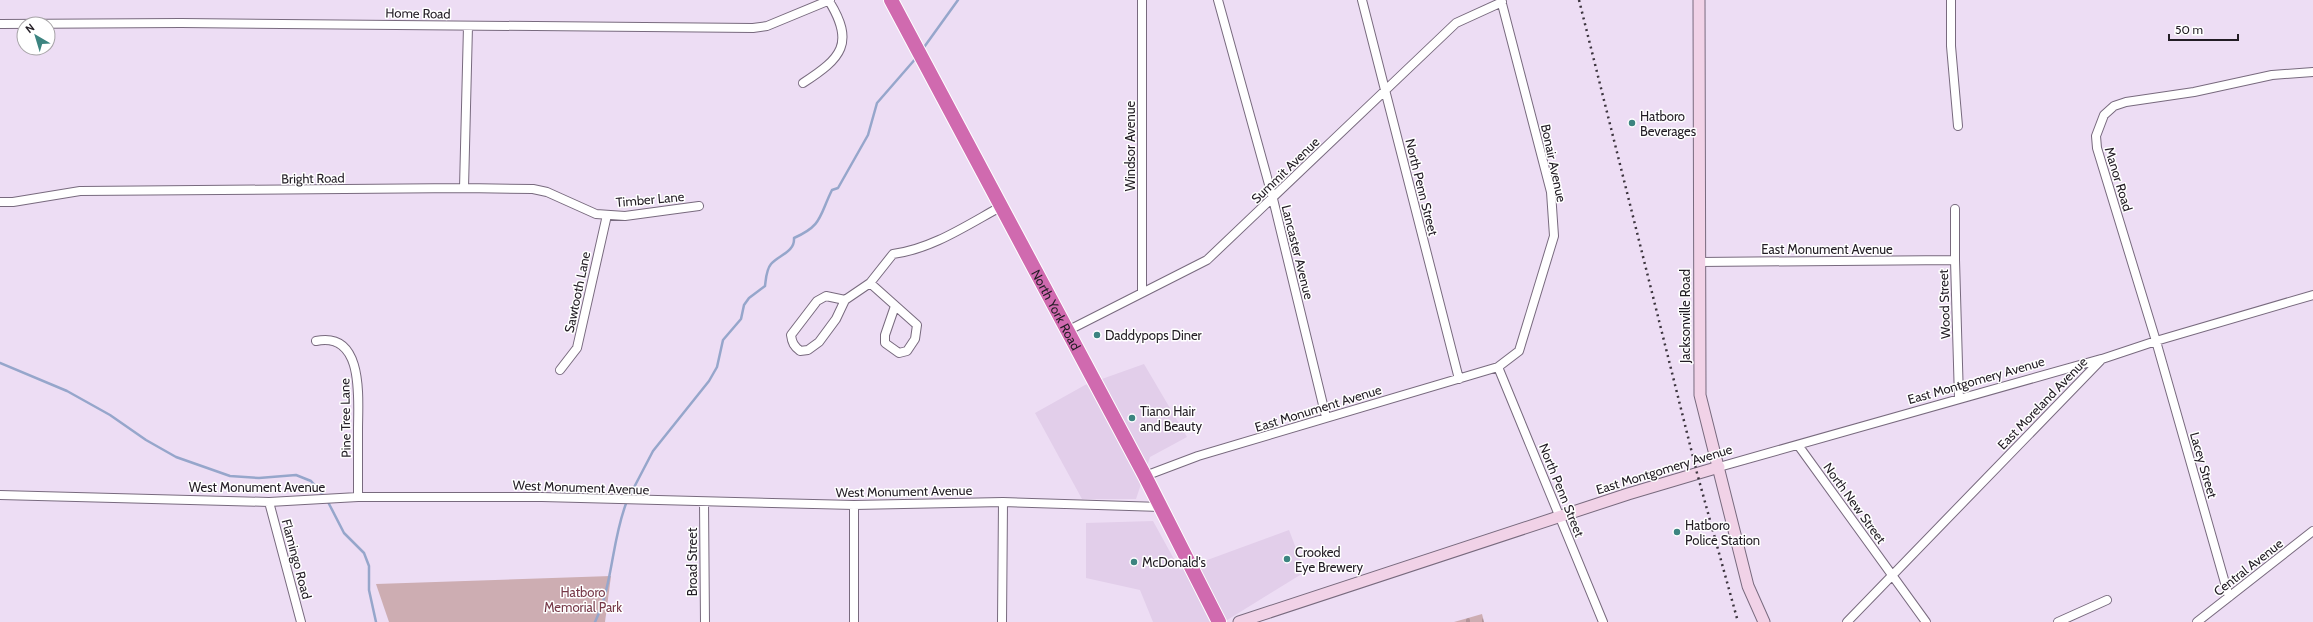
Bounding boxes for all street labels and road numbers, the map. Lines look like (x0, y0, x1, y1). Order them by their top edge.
street label: Home Road (385, 4, 451, 22)
street label: Windsor Avenue (1122, 101, 1138, 191)
street label: Bonair Avenue (1538, 122, 1570, 204)
street label: Summit Avenue (1248, 133, 1323, 206)
street label: North Penn Street (1402, 137, 1442, 238)
street label: Manor Road (2102, 145, 2136, 213)
street label: Bright Road (281, 169, 345, 187)
street label: Timber Lane (615, 188, 685, 210)
street label: Lancaster Avenue (1279, 203, 1318, 301)
street label: East Monument Avenue (1761, 241, 1893, 257)
street label: Sawtooth Lane (561, 250, 593, 334)
street label: North York Road (1028, 267, 1084, 353)
street label: Wood Street (1935, 268, 1953, 339)
street label: Jacksonville Road (1677, 269, 1693, 364)
street label: East Montgomery Avenue (1906, 353, 2047, 407)
street label: East Moreland Avenue (1994, 353, 2090, 453)
street label: Pine Tree Lane (336, 378, 354, 458)
street label: East Monument Avenue (1253, 381, 1384, 435)
street label: Lacey Street (2187, 430, 2221, 501)
street label: North Penn Street (1536, 441, 1588, 540)
street label: East Montgomery Avenue (1594, 441, 1734, 497)
street label: North New Street (1820, 459, 1890, 547)
street label: West Monument Avenue (513, 477, 650, 497)
street label: West Monument Avenue (189, 479, 326, 495)
street label: West Monument Avenue (836, 482, 973, 500)
street label: Flamingo Road (279, 517, 315, 601)
street label: Broad Street (684, 527, 700, 596)
street label: Central Avenue (2210, 535, 2286, 599)

